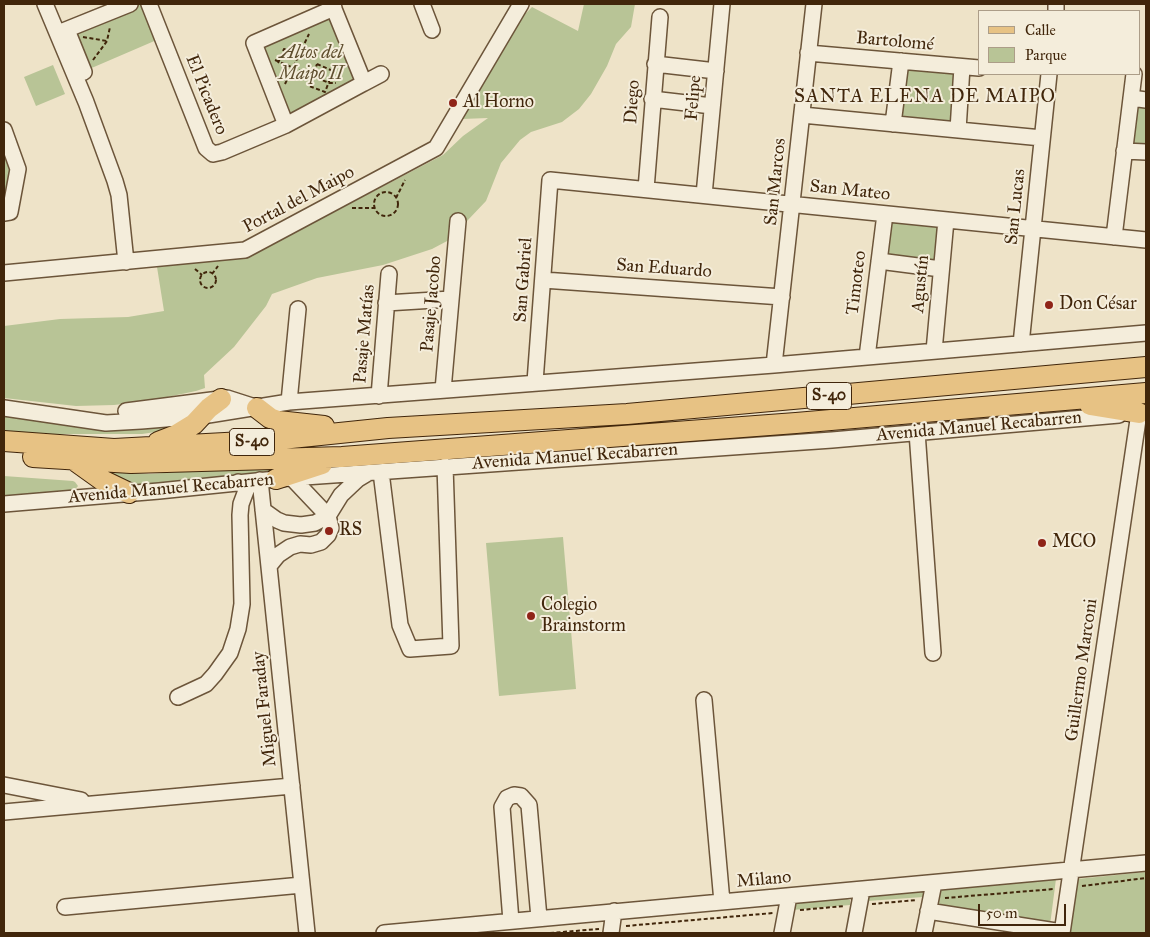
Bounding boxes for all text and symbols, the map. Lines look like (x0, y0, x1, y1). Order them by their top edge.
legend (978, 10, 1140, 75)
text: Calle (1025, 21, 1056, 39)
street label: Bartolomé (855, 28, 935, 56)
park label: Altos del Maipo II (279, 43, 343, 86)
text: Parque (1025, 46, 1067, 64)
street label: El Picadero (180, 52, 232, 138)
street label: Felipe (681, 75, 707, 121)
street label: Diego (621, 79, 645, 125)
district label: SANTA ELENA DE MAIPO (792, 86, 1058, 108)
place label: Al Horno (463, 92, 534, 114)
marker: Al Horno (447, 97, 459, 109)
street label: San Marcos (761, 137, 791, 227)
street label: Portal del Maipo (240, 162, 358, 238)
street label: San Lucas (1001, 168, 1031, 246)
street label: San Mateo (809, 176, 891, 206)
street label: San Gabriel (510, 237, 538, 323)
street label: Timoteo (842, 250, 872, 316)
street label: Agustín (908, 254, 934, 314)
street label: Pasaje Jacobo (417, 255, 447, 353)
street label: San Eduardo (616, 255, 712, 283)
street label: Pasaje Matías (350, 284, 380, 384)
place label: Don César (1059, 294, 1137, 316)
marker: Don César (1043, 299, 1055, 311)
road number: S-40 (806, 382, 852, 410)
street label: Avenida Manuel Recabarren (875, 407, 1083, 447)
road number: S-40 (230, 428, 274, 456)
street label: Avenida Manuel Recabarren (471, 439, 679, 475)
street label: Avenida Manuel Recabarren (67, 469, 275, 509)
place label: RS (339, 520, 362, 542)
marker: RS (323, 525, 335, 537)
place label: MCO (1052, 532, 1096, 554)
marker: MCO (1036, 537, 1048, 549)
place label: Colegio Brainstorm (541, 595, 626, 638)
street label: Guillermo Marconi (1061, 597, 1103, 743)
marker: Colegio Brainstorm (525, 610, 537, 622)
street label: Miguel Faraday (248, 650, 282, 768)
street label: Milano (736, 867, 792, 893)
scale bar (980, 894, 1068, 926)
text: 50 m (986, 904, 1018, 922)

